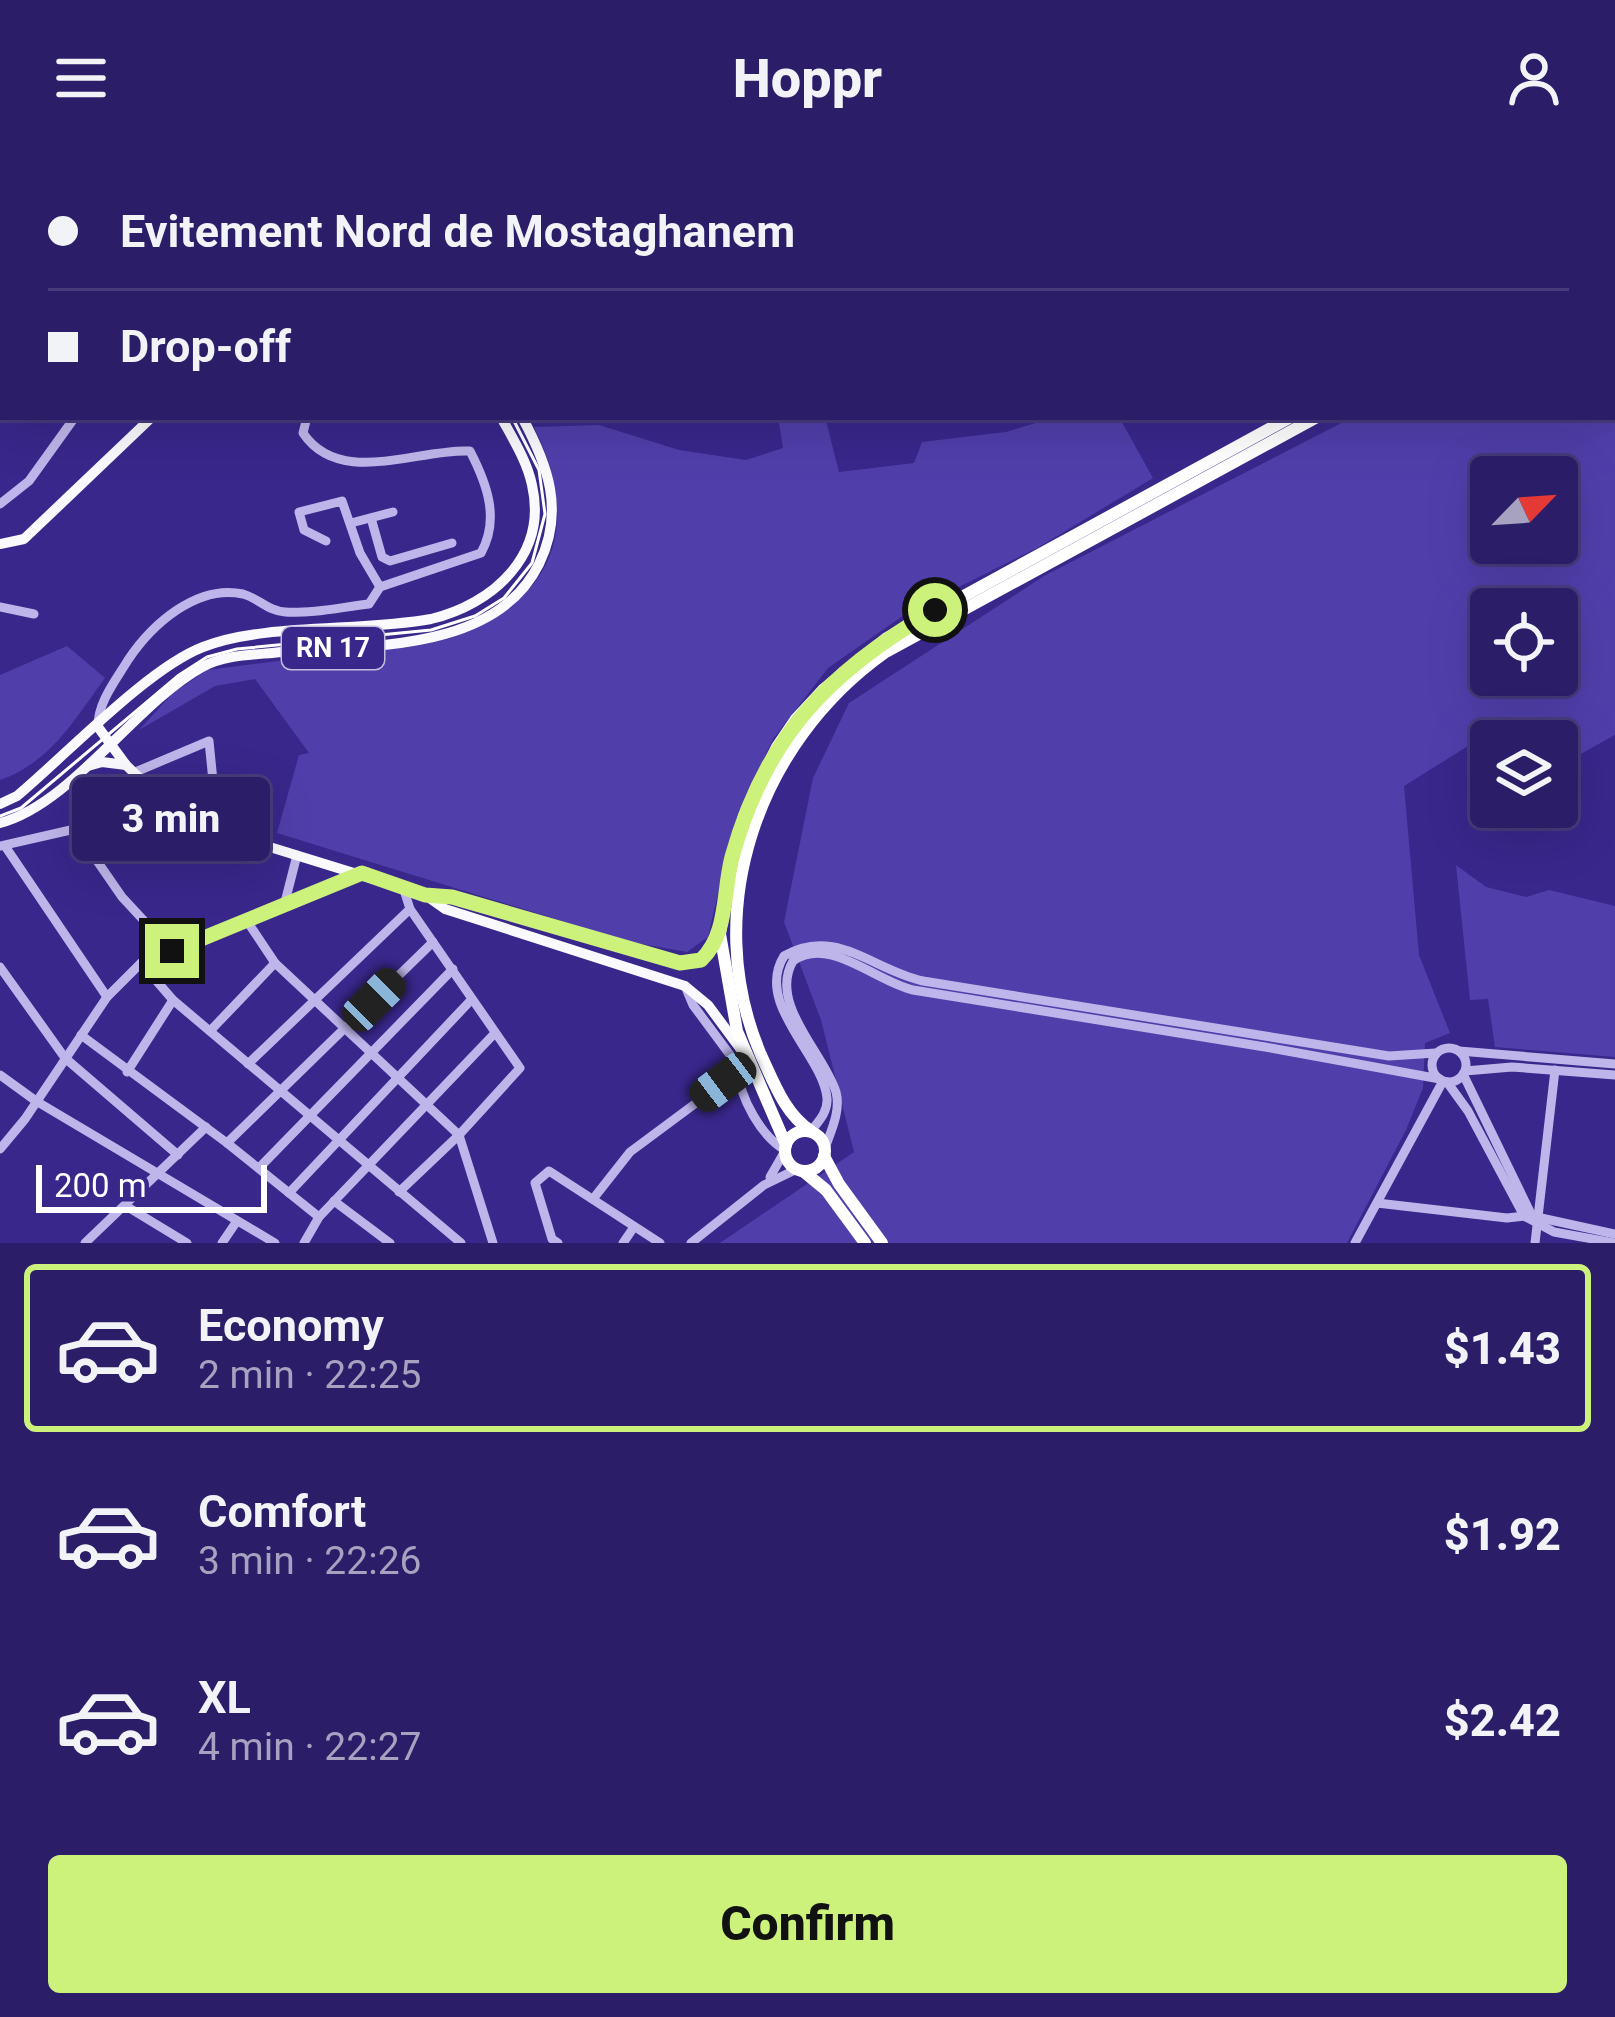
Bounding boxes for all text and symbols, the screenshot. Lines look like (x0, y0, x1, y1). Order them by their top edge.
icon: menu (48, 45, 114, 111)
icon: person (1501, 45, 1567, 111)
text: Hoppr (733, 47, 882, 110)
text: Evitement Nord de Mostaghanem (120, 205, 795, 258)
text: Drop-off (120, 320, 291, 373)
north arrow (1470, 456, 1578, 564)
map controls (1470, 456, 1578, 828)
route start (908, 583, 962, 637)
button: locate (1470, 588, 1578, 696)
road number: RN 17 (282, 627, 384, 669)
button: layers (1470, 720, 1578, 828)
callout: 3 min (73, 777, 271, 861)
text: 3 min (122, 796, 220, 842)
route end (145, 924, 199, 978)
car (336, 962, 412, 1038)
car (683, 1046, 763, 1118)
scale bar (36, 1159, 267, 1212)
text: 200 m (54, 1166, 147, 1205)
icon: car (54, 1294, 162, 1402)
text: Economy (198, 1299, 384, 1352)
text: $1.43 (1444, 1322, 1561, 1375)
text: 2 min · 22:25 (198, 1352, 421, 1398)
icon: car (54, 1480, 162, 1588)
text: Comfort (198, 1485, 366, 1538)
text: $1.92 (1444, 1508, 1561, 1561)
text: 3 min · 22:26 (198, 1538, 421, 1584)
icon: car (54, 1666, 162, 1774)
text: XL (198, 1671, 251, 1724)
text: $2.42 (1444, 1694, 1561, 1747)
text: 4 min · 22:27 (198, 1724, 421, 1770)
button: Confirm (48, 1855, 1567, 1993)

